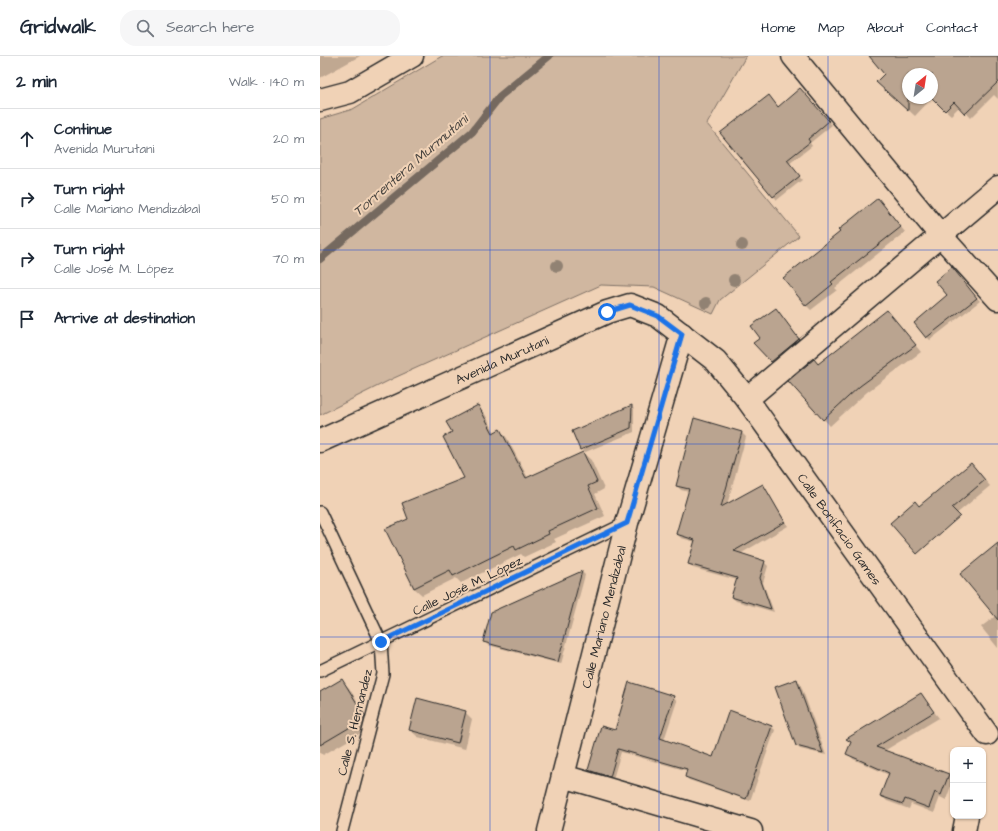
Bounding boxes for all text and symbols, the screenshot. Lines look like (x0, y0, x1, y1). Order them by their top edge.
search box (120, 10, 400, 46)
text: Gridwalk (20, 14, 96, 41)
icon: search (134, 17, 156, 39)
text: Search here (166, 17, 254, 38)
text: Home (761, 18, 796, 38)
text: Map (818, 18, 844, 38)
text: About (866, 18, 904, 38)
text: Contact (926, 18, 978, 38)
north arrow (902, 68, 938, 104)
text: 2 min (16, 70, 57, 94)
text: Walk · 140 m (229, 73, 304, 91)
water label: Torrentera Murmutani (349, 109, 474, 221)
text: Continue (54, 119, 112, 140)
icon: ahead (16, 128, 38, 150)
text: 20 m (273, 130, 304, 148)
text: Avenida Murutani (54, 140, 155, 158)
text: Turn right (54, 179, 125, 200)
icon: right (16, 188, 38, 210)
text: 50 m (271, 190, 304, 208)
text: Calle Mariano Mendizábal (54, 200, 200, 218)
text: Turn right (54, 239, 125, 260)
icon: right (16, 248, 38, 270)
text: 70 m (272, 250, 304, 268)
text: Calle José M. López (54, 260, 174, 278)
route start (598, 303, 616, 321)
icon: arrive (16, 308, 38, 330)
text: Arrive at destination (54, 308, 195, 329)
street label: Avenida Murutani (452, 331, 552, 389)
street label: Calle Bonifacio Games (793, 470, 886, 589)
street label: Calle Mariano Mendizábal (578, 544, 631, 690)
street label: Calle José M. López (410, 551, 526, 620)
route end (372, 633, 390, 651)
street label: Calle S. Hernandez (333, 666, 377, 777)
map controls (950, 747, 986, 819)
button: + (950, 747, 986, 783)
button: − (950, 783, 986, 819)

